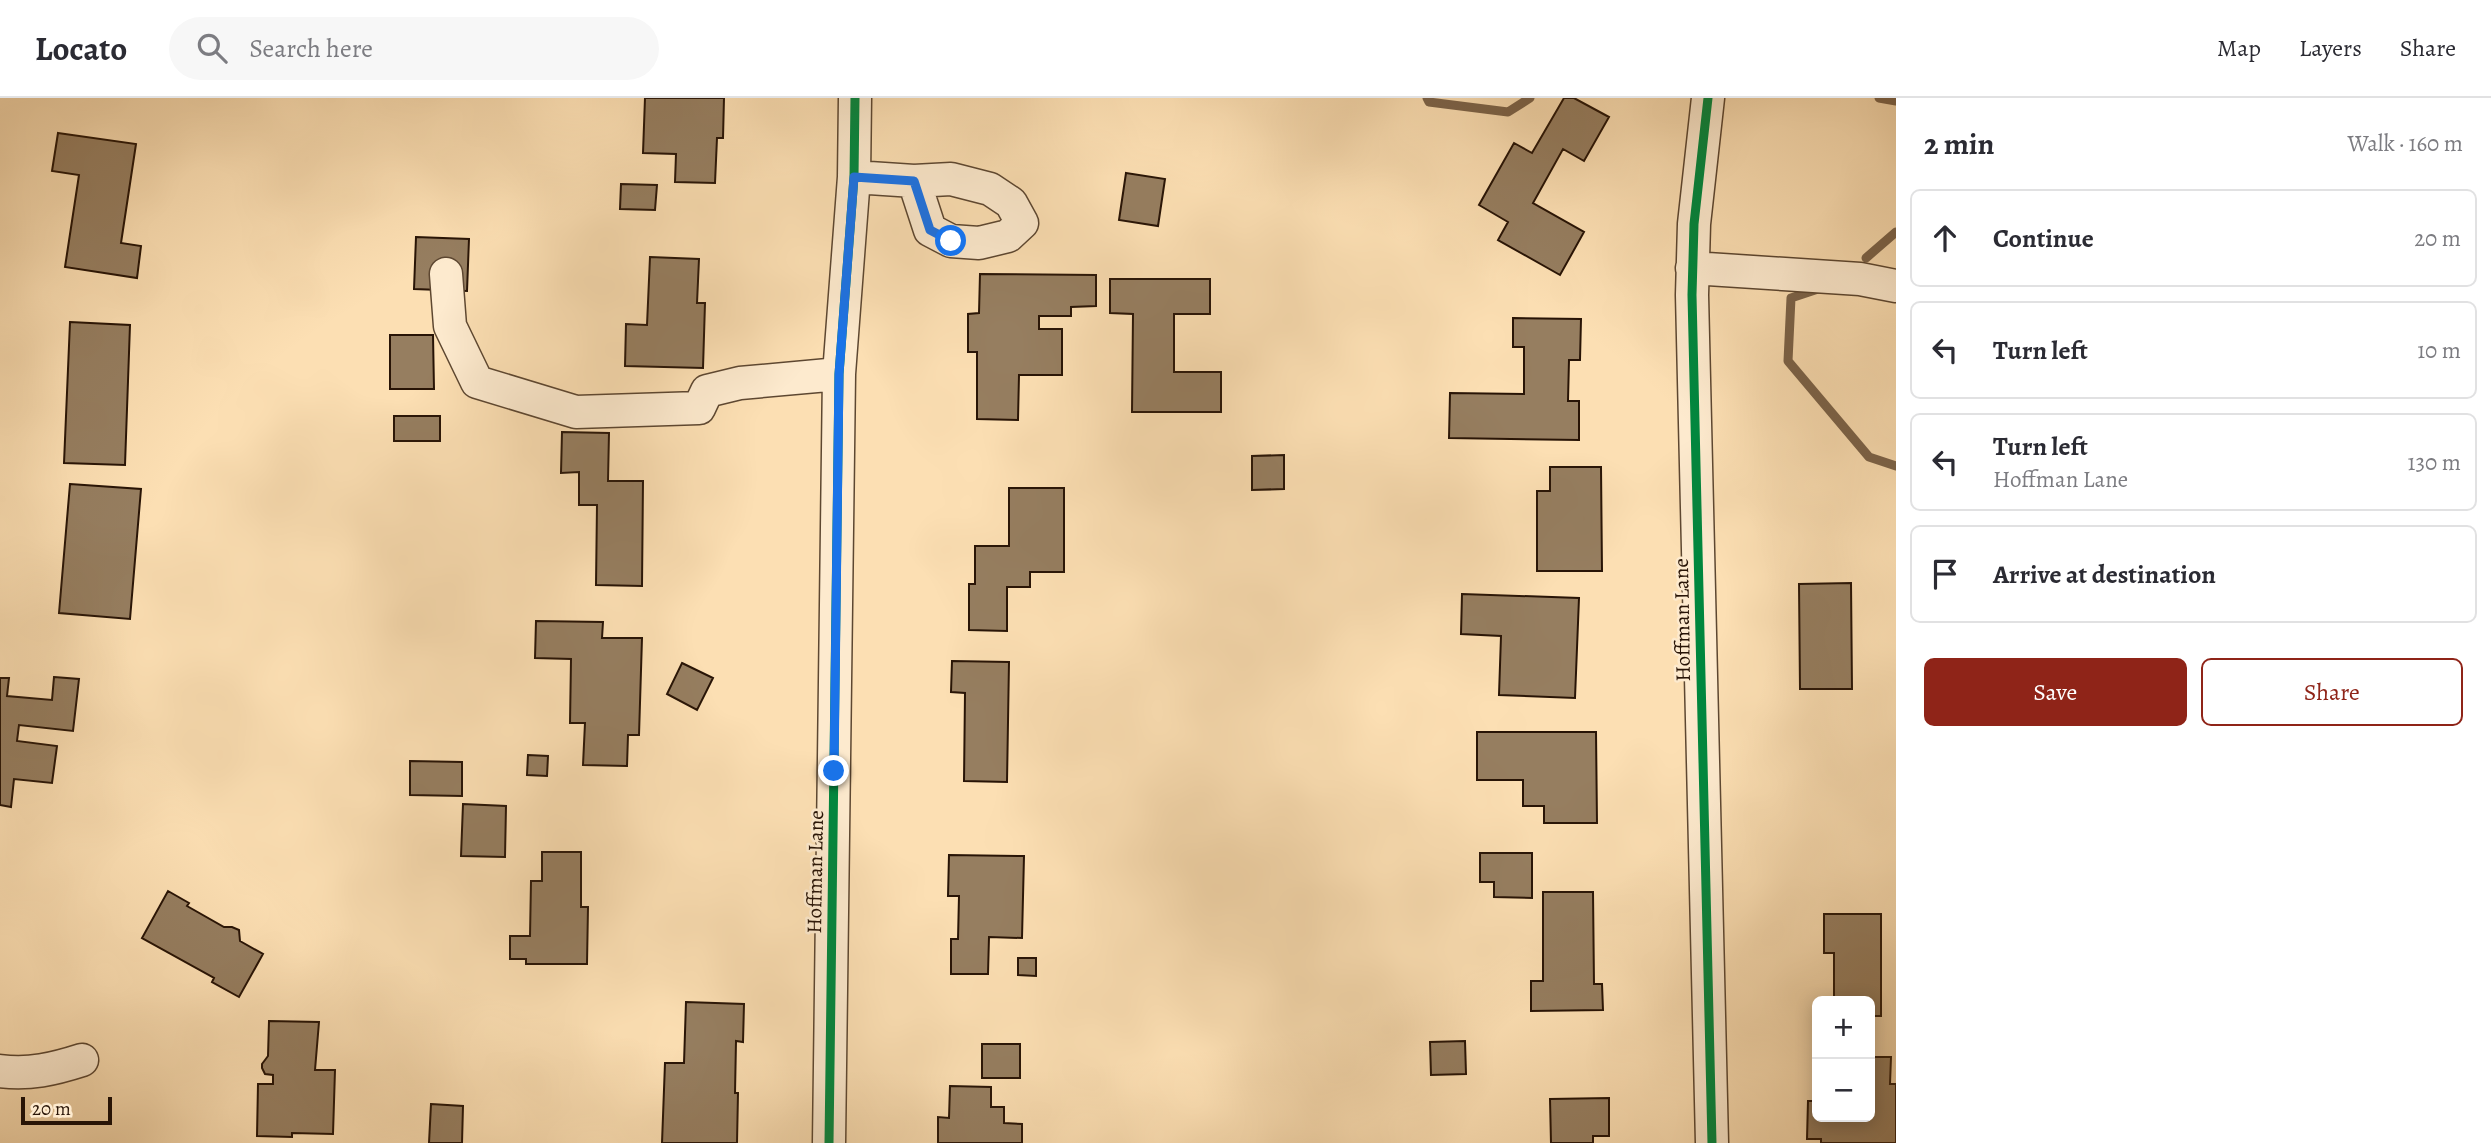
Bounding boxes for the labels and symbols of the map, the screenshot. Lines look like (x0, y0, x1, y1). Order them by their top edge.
route start (935, 225, 966, 256)
street label: Hoffman Lane (1667, 558, 1697, 682)
route end (818, 755, 849, 786)
street label: Hoffman Lane (800, 810, 830, 934)
scale bar (21, 1094, 112, 1126)

